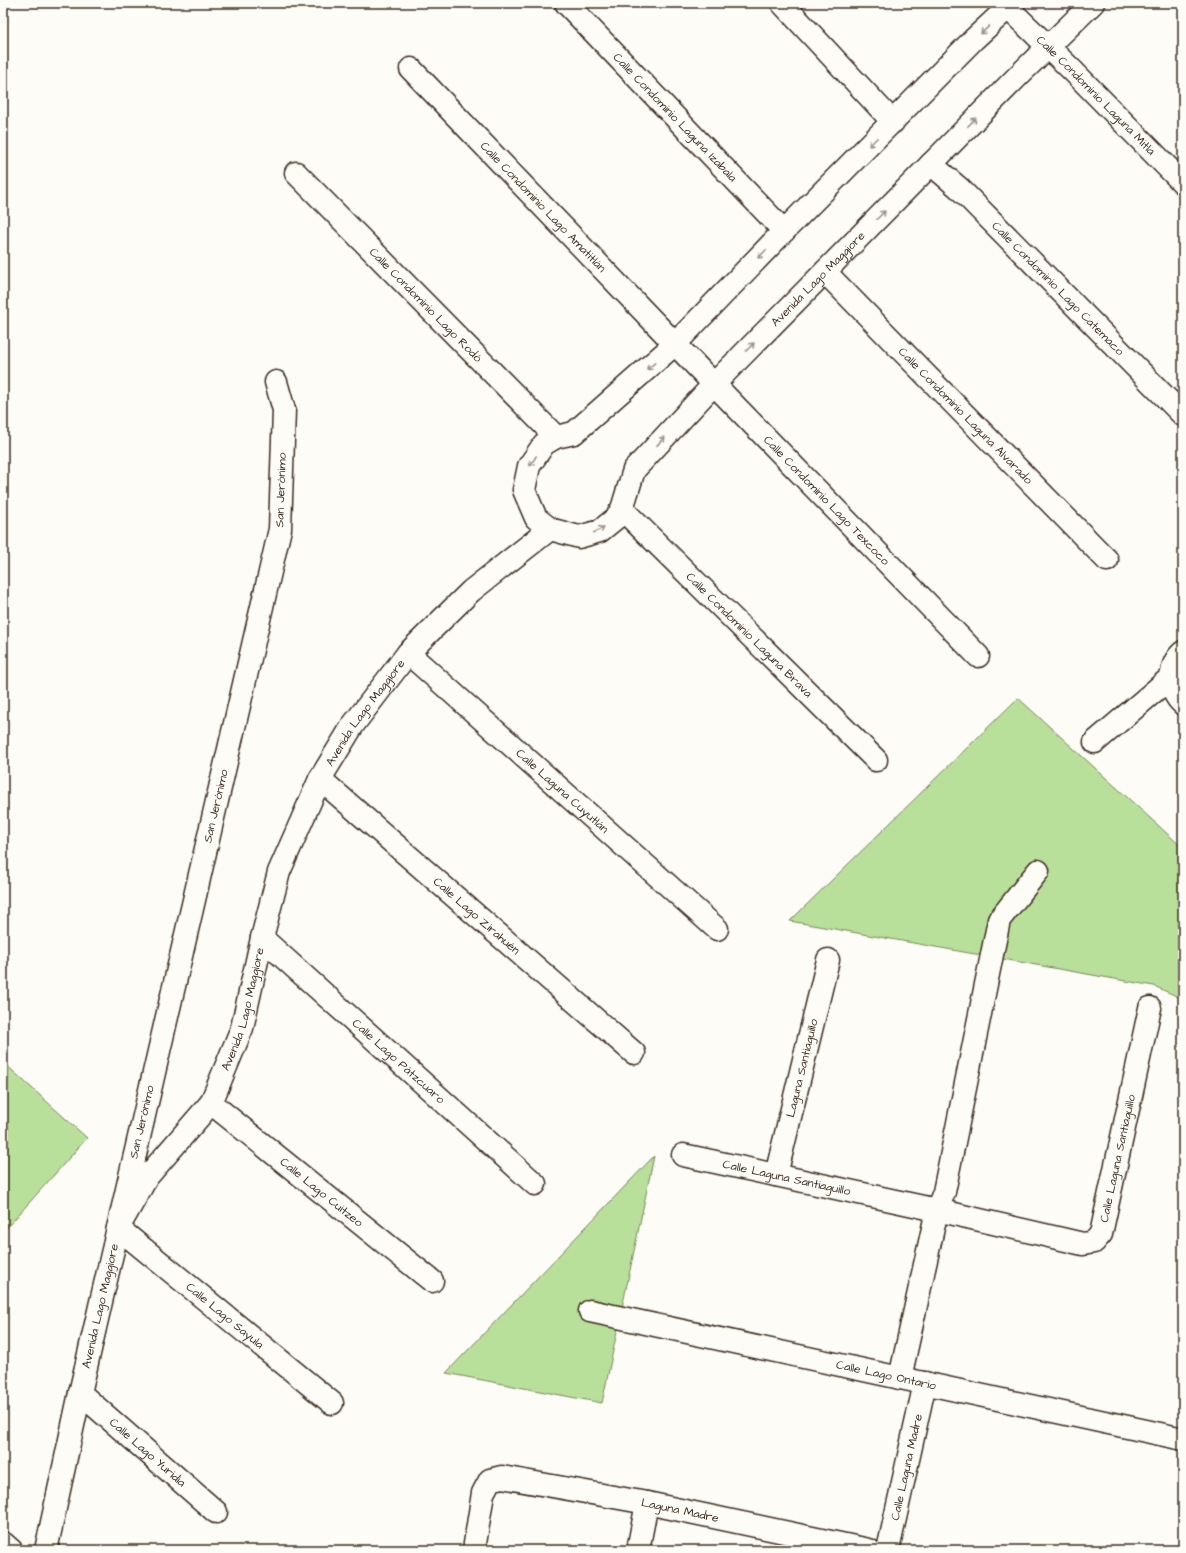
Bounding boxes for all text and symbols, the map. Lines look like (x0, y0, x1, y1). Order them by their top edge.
one-way arrow (979, 25, 990, 34)
street label: Calle Condominio Laguna Mitla (1033, 32, 1159, 159)
street label: Calle Condominio Laguna Izabala (609, 49, 741, 186)
one-way arrow (967, 117, 977, 127)
one-way arrow (869, 137, 878, 147)
street label: Calle Condominio Lago Amatitlán (476, 138, 610, 276)
one-way arrow (876, 210, 886, 220)
street label: Calle Condominio Lago Catemaco (988, 218, 1128, 359)
street label: Avenida Lago Maggiore (767, 227, 869, 330)
street label: Calle Condominio Lago Rodó (365, 244, 486, 366)
one-way arrow (757, 249, 767, 259)
one-way arrow (745, 342, 755, 352)
street label: Calle Condominio Laguna Alvarado (895, 343, 1037, 488)
one-way arrow (646, 361, 656, 370)
street label: Calle Condominio Lago Texcoco (760, 432, 894, 569)
one-way arrow (656, 436, 665, 446)
street label: San Jerónimo (271, 452, 291, 528)
one-way arrow (529, 455, 537, 466)
one-way arrow (593, 526, 605, 533)
street label: Calle Condominio Laguna Brava (682, 568, 816, 701)
street label: Avenida Lago Maggiore (321, 655, 409, 769)
street label: Calle Laguna Cuyutlán (512, 745, 613, 837)
street label: San Jerónimo (199, 767, 233, 844)
street label: Calle Lago Zirahuén (430, 873, 524, 958)
street label: Avenida Lago Maggiore (217, 945, 268, 1073)
street label: Calle Lago Pátzcuaro (349, 1015, 449, 1108)
street label: Laguna Santiaguillo (782, 1017, 822, 1119)
street label: San Jerónimo (125, 1083, 159, 1160)
street label: Calle Laguna Santiaguillo (1095, 1093, 1140, 1224)
street label: Calle Lago Cuitzeo (276, 1153, 367, 1231)
street label: Calle Laguna Santiaguillo (721, 1155, 852, 1200)
street label: Avenida Lago Maggiore (77, 1241, 123, 1370)
street label: Calle Lago Sayula (182, 1278, 268, 1353)
street label: Calle Lago Ontario (834, 1356, 938, 1394)
street label: Calle Laguna Madre (886, 1412, 927, 1522)
street label: Calle Lago Yuridia (106, 1414, 190, 1491)
street label: Laguna Madre (640, 1494, 721, 1527)

